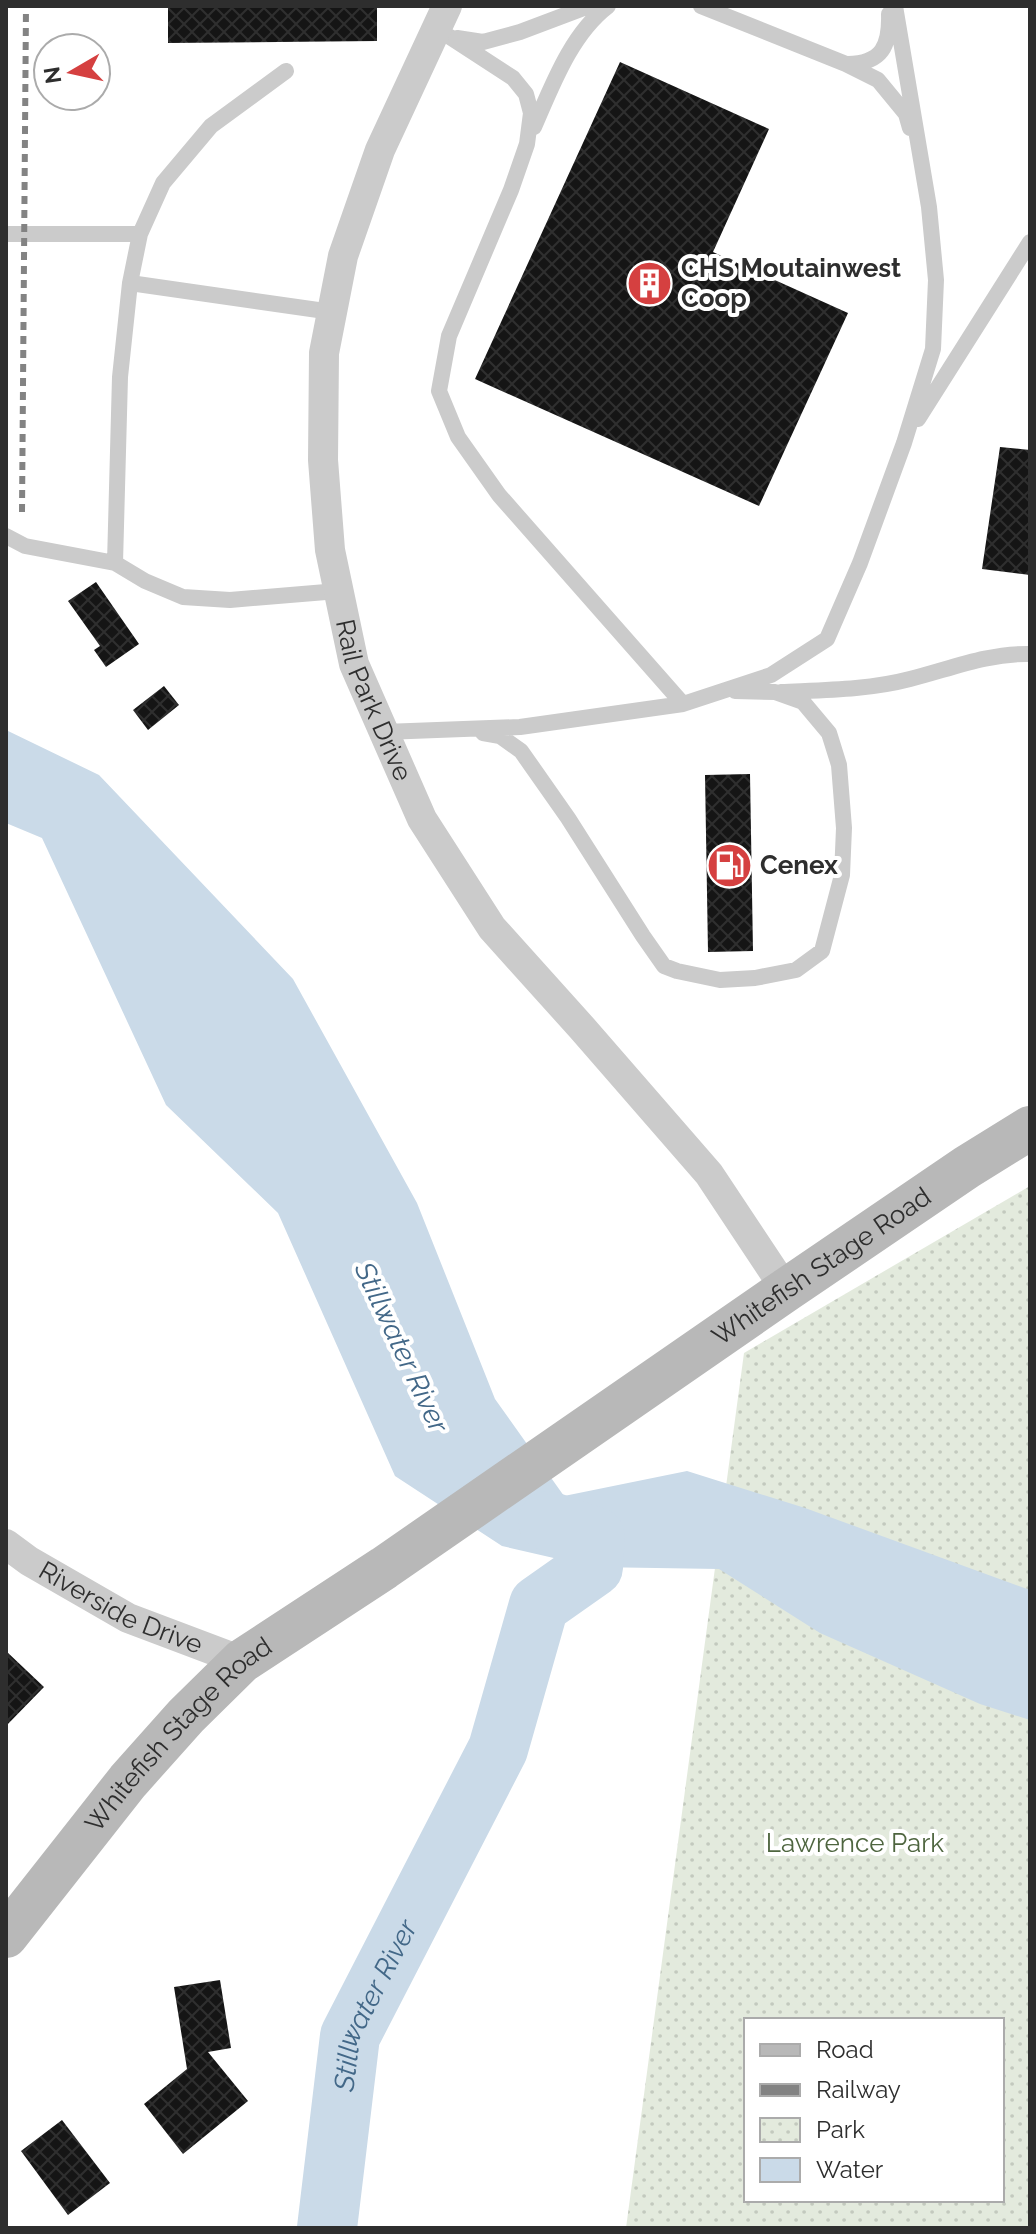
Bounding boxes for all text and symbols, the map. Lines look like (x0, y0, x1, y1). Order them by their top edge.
north arrow (32, 32, 112, 112)
text: N (38, 65, 66, 85)
place label: CHS Moutainwest Coop (681, 253, 901, 313)
building icon: CHS Moutainwest Coop (626, 259, 674, 307)
street label: Rail Park Drive (330, 616, 418, 785)
fuel station icon: Cenex (705, 841, 753, 889)
place label: Cenex (760, 850, 838, 880)
street label: Whitefish Stage Road (706, 1181, 936, 1351)
water label: Stillwater River (347, 1256, 456, 1439)
street label: Riverside Drive (34, 1555, 207, 1660)
street label: Whitefish Stage Road (79, 1631, 277, 1838)
park label: Lawrence Park (766, 1828, 944, 1858)
water label: Stillwater River (327, 1913, 425, 2094)
legend (744, 2018, 1004, 2202)
text: Road (816, 2035, 874, 2064)
text: Railway (816, 2075, 901, 2104)
text: Park (816, 2115, 865, 2144)
text: Water (816, 2155, 884, 2184)

